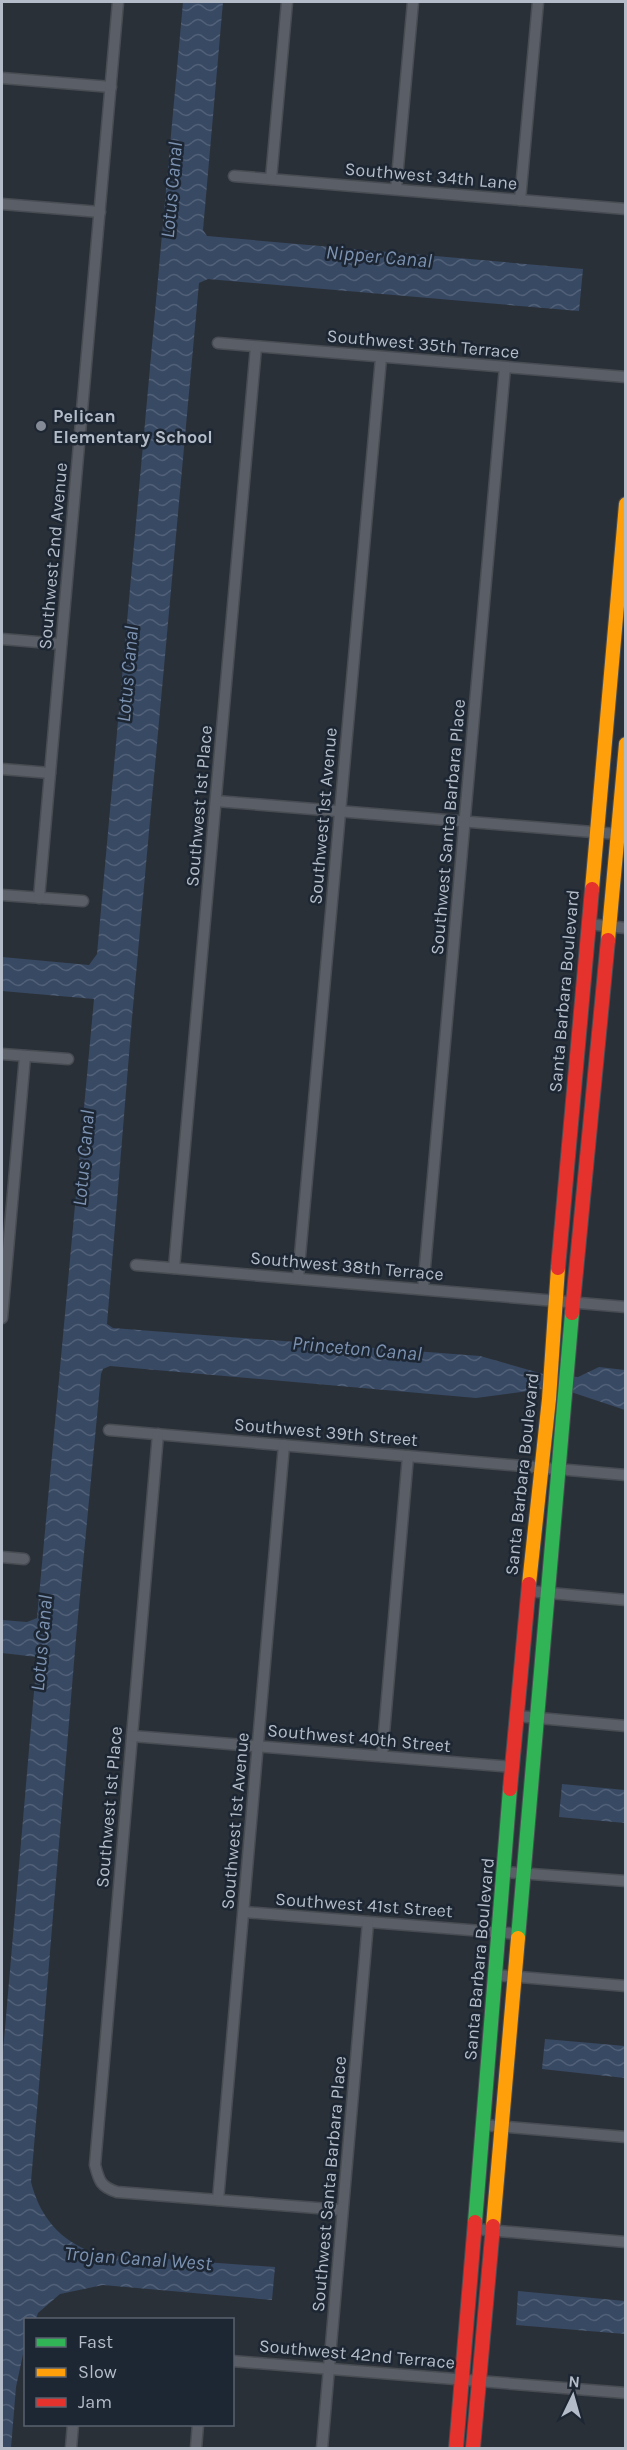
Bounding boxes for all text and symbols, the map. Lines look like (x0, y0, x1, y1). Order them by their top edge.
water label: Lotus Canal (156, 141, 187, 239)
street label: Southwest 34th Lane (344, 158, 518, 194)
water label: Nipper Canal (325, 240, 433, 273)
street label: Southwest 35th Terrace (326, 325, 520, 363)
place label: Pelican Elementary School (53, 405, 213, 448)
marker: Pelican Elementary School (34, 419, 48, 433)
street label: Southwest 2nd Avenue (34, 462, 72, 650)
water label: Lotus Canal (112, 625, 143, 723)
street label: Southwest Santa Barbara Place (426, 698, 470, 956)
street label: Southwest 1st Place (181, 724, 217, 888)
street label: Southwest 1st Avenue (304, 727, 342, 905)
street label: Santa Barbara Boulevard (544, 889, 584, 1093)
water label: Lotus Canal (68, 1109, 99, 1207)
street label: Southwest 38th Terrace (249, 1247, 445, 1285)
water label: Princeton Canal (291, 1331, 423, 1366)
street label: Santa Barbara Boulevard (500, 1372, 544, 1576)
street label: Southwest 39th Street (233, 1413, 419, 1451)
water label: Lotus Canal (26, 1594, 57, 1692)
street label: Southwest 40th Street (266, 1719, 452, 1757)
street label: Southwest 1st Place (91, 1725, 127, 1889)
street label: Southwest 1st Avenue (216, 1732, 254, 1910)
street label: Santa Barbara Boulevard (459, 1857, 499, 2061)
street label: Southwest 41st Street (274, 1888, 454, 1922)
street label: Southwest Santa Barbara Place (307, 2055, 351, 2313)
water label: Trojan Canal West (64, 2242, 213, 2275)
legend (24, 2318, 234, 2426)
text: Fast (78, 2331, 113, 2353)
street label: Southwest 42nd Terrace (258, 2334, 456, 2374)
text: Slow (78, 2361, 117, 2383)
north arrow (543, 2366, 603, 2426)
text: N (568, 2372, 581, 2392)
text: Jam (78, 2391, 112, 2413)

